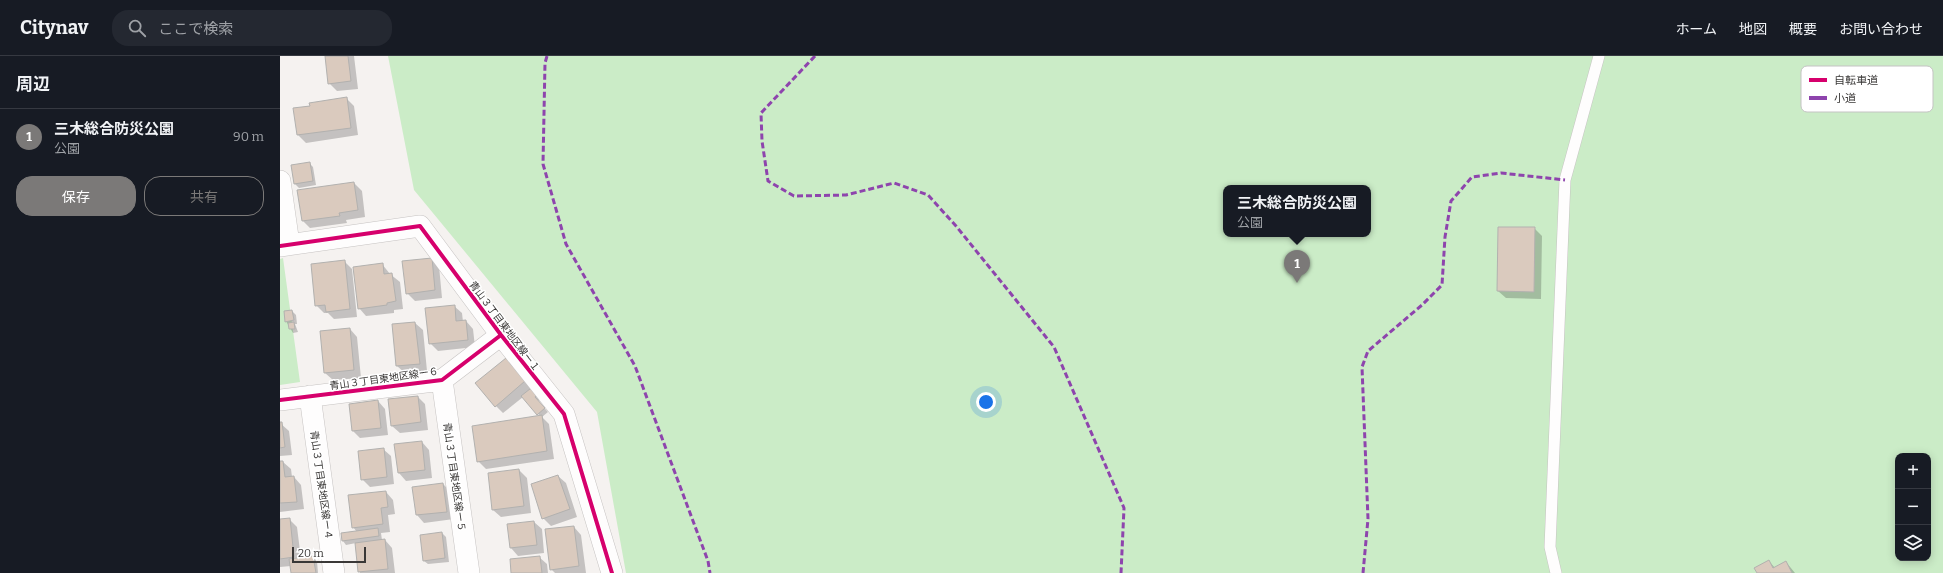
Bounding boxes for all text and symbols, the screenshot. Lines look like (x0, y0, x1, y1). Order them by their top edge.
search box (112, 10, 392, 46)
text: Citynav (20, 16, 88, 39)
icon: search (126, 17, 148, 39)
text: ここで検索 (158, 20, 233, 38)
text: ホーム (1675, 21, 1717, 38)
text: 地図 (1739, 21, 1767, 38)
text: 概要 (1789, 21, 1817, 38)
text: お問い合わせ (1839, 21, 1923, 38)
legend (1801, 66, 1933, 112)
text: 周辺 (16, 74, 50, 95)
text: 自転車道 (1834, 74, 1878, 87)
text: 小道 (1834, 92, 1856, 105)
text: 三木総合防災公園 (54, 120, 174, 138)
text: 1 (26, 129, 32, 144)
text: 90 m (233, 129, 264, 144)
text: 公園 (54, 141, 80, 156)
button: 保存 (16, 176, 136, 216)
button: 共有 (144, 176, 264, 216)
popup (1223, 185, 1371, 237)
text: 三木総合防災公園 (1237, 194, 1357, 212)
text: 公園 (1237, 215, 1263, 230)
pin: 1 (1284, 250, 1310, 283)
street label: 青山３丁目東地区線ー１ (466, 279, 542, 374)
street label: 青山３丁目東地区線ー６ (329, 365, 439, 393)
your location (976, 392, 996, 412)
street label: 青山３丁目東地区線ー５ (440, 422, 468, 532)
street label: 青山３丁目東地区線ー４ (307, 430, 335, 540)
map controls (1895, 453, 1931, 561)
button: + (1895, 453, 1931, 489)
button: − (1895, 489, 1931, 525)
button: layers (1895, 525, 1931, 561)
scale bar (292, 545, 366, 564)
text: 20 m (298, 547, 324, 560)

